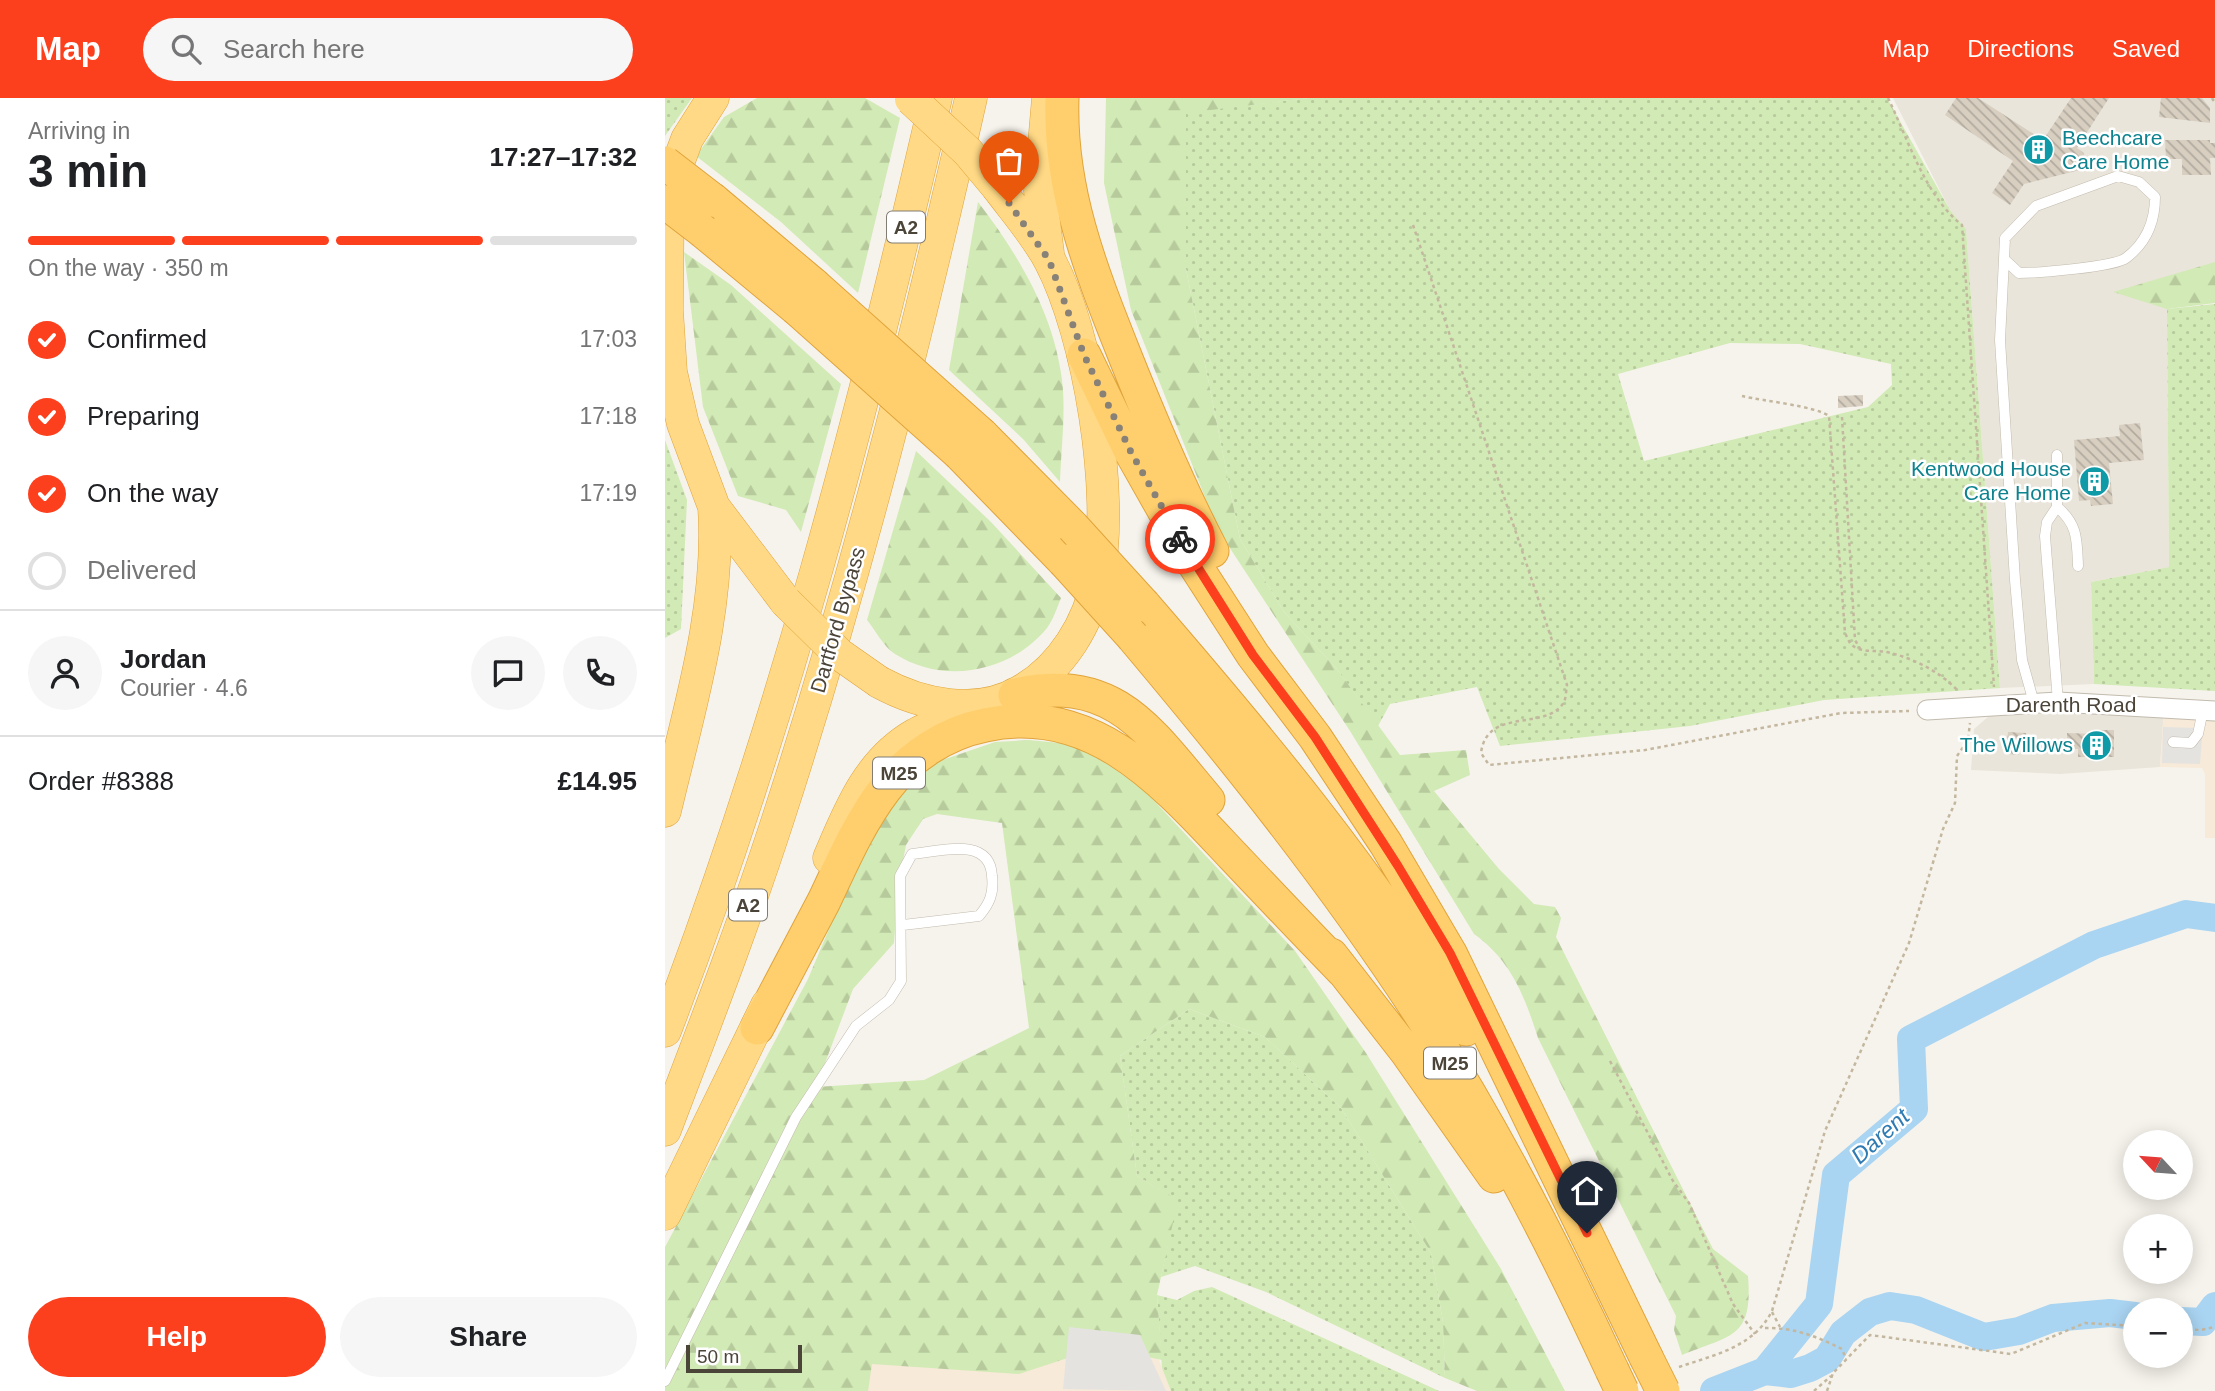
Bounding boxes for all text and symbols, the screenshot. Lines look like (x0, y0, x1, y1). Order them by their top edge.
search box (143, 18, 633, 81)
text: Map (35, 30, 101, 67)
icon: search (167, 30, 205, 68)
text: Search here (223, 34, 365, 64)
text: Map (1883, 35, 1929, 62)
text: Directions (1967, 35, 2074, 62)
text: Saved (2112, 35, 2180, 62)
text: Arriving in (28, 118, 130, 144)
place label: Beechcare Care Home (2062, 126, 2169, 173)
pin (979, 131, 1039, 203)
building icon: Beechcare Care Home (2022, 133, 2056, 167)
text: 17:27–17:32 (490, 142, 637, 172)
icon: bag (990, 142, 1028, 180)
text: 3 min (28, 145, 148, 197)
road number: A2 (887, 211, 925, 242)
text: On the way · 350 m (28, 255, 229, 281)
icon: check (28, 321, 66, 359)
text: Confirmed (87, 324, 207, 354)
text: 17:03 (579, 326, 637, 352)
icon: check (28, 398, 66, 436)
text: Preparing (87, 401, 200, 431)
text: 17:18 (579, 403, 637, 429)
place label: Kentwood House Care Home (1911, 457, 2071, 504)
building icon: Kentwood House Care Home (2077, 464, 2111, 498)
icon: check (28, 475, 66, 513)
text: On the way (87, 478, 219, 508)
text: 17:19 (579, 480, 637, 506)
courier (1145, 504, 1215, 574)
icon: bike (1161, 520, 1199, 558)
street label: Dartford Bypass (806, 544, 869, 695)
text: Delivered (87, 555, 197, 585)
button: person (28, 636, 102, 710)
button: chat (471, 636, 545, 710)
button: phone (563, 636, 637, 710)
text: Jordan (120, 644, 207, 674)
text: Courier · 4.6 (120, 675, 248, 701)
street label: Darenth Road (2006, 693, 2136, 716)
building icon: The Willows (2079, 728, 2113, 762)
place label: The Willows (1960, 733, 2073, 756)
road number: M25 (873, 758, 925, 788)
text: Order #8388 (28, 766, 174, 796)
text: £14.95 (557, 766, 637, 796)
road number: A2 (729, 890, 767, 920)
road number: M25 (1424, 1048, 1476, 1079)
water label: Darent (1846, 1102, 1916, 1169)
north arrow (2123, 1130, 2193, 1200)
map controls (2123, 1130, 2193, 1368)
pin (1557, 1161, 1617, 1233)
icon: home (1568, 1172, 1606, 1210)
button: + (2123, 1214, 2193, 1284)
button: Help (28, 1297, 326, 1377)
button: Share (340, 1297, 637, 1377)
button: − (2123, 1298, 2193, 1368)
scale bar (686, 1342, 801, 1374)
text: 50 m (697, 1346, 739, 1367)

